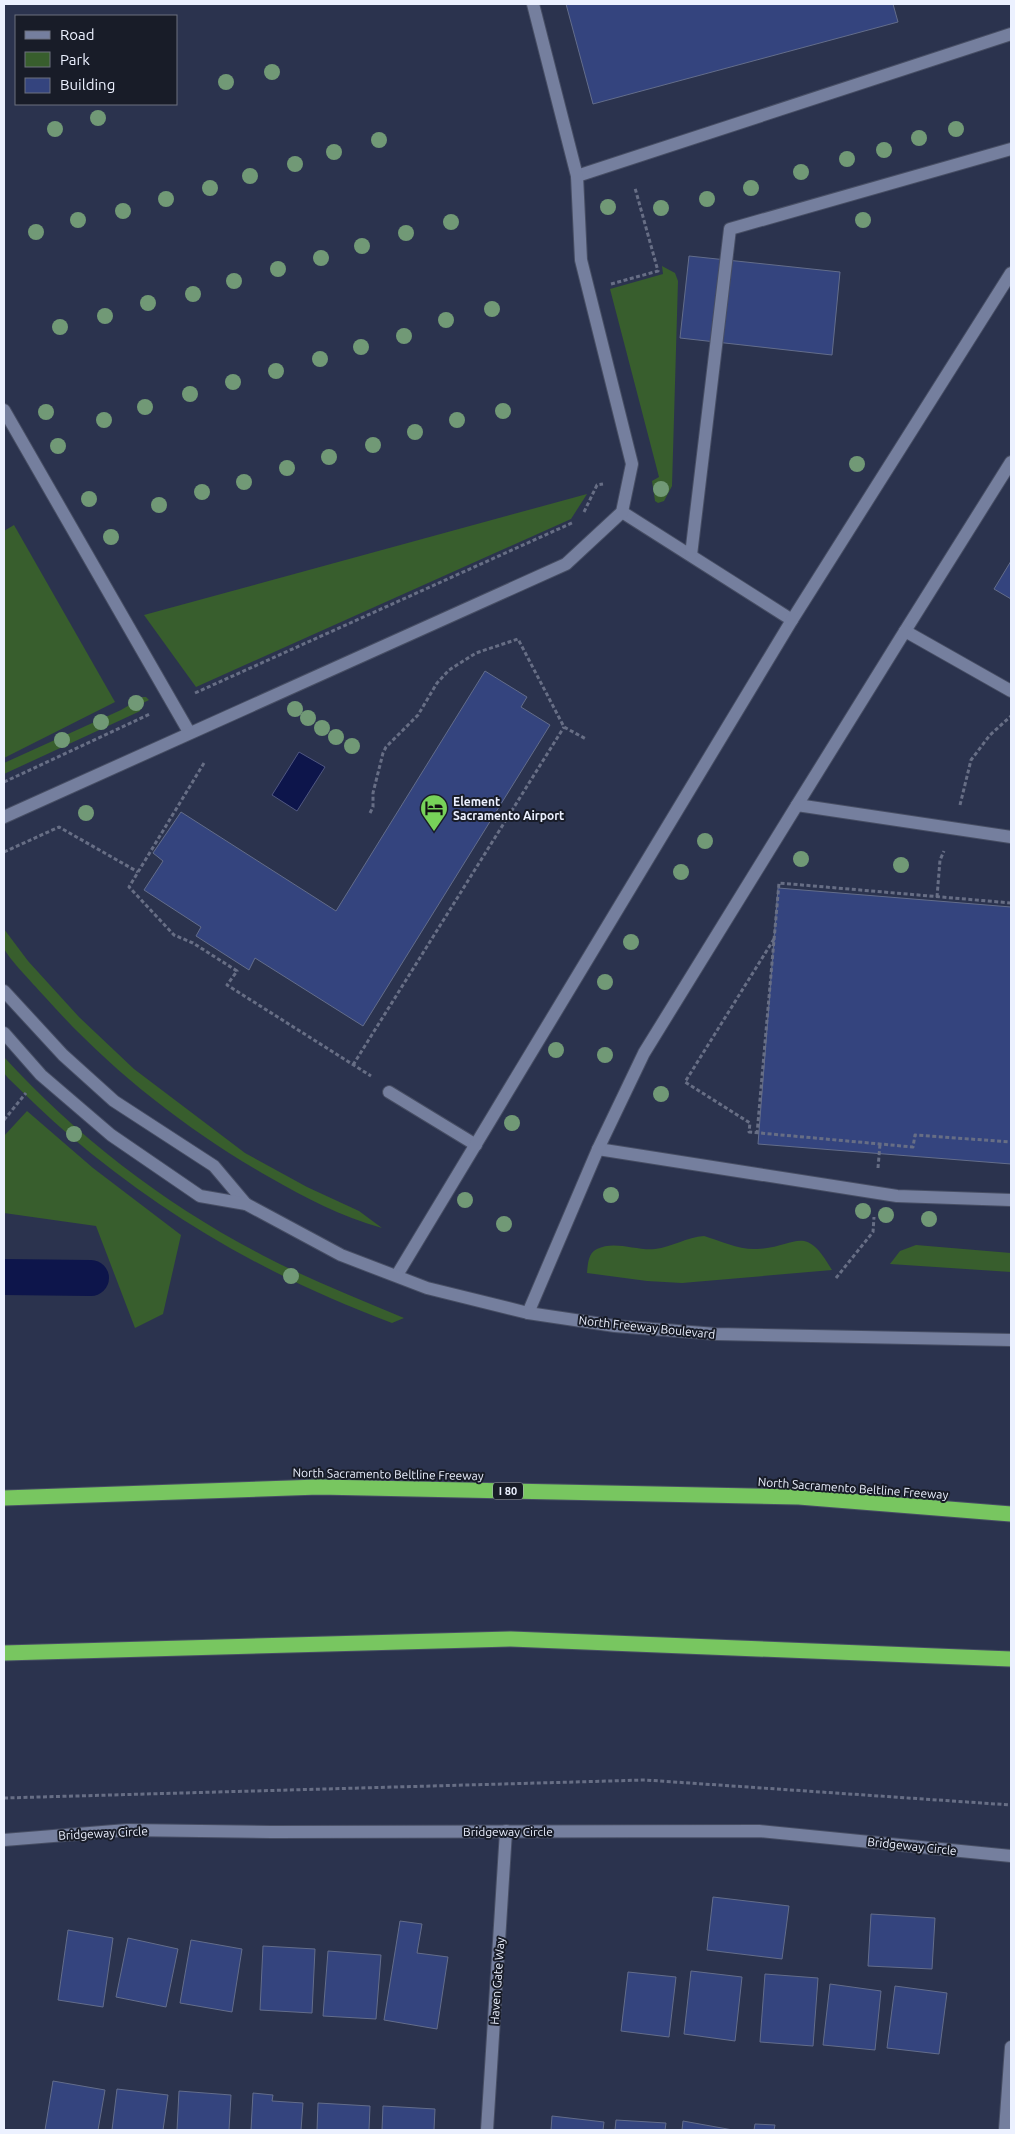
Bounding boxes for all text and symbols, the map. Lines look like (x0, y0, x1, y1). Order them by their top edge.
legend (15, 15, 178, 105)
text: Road (60, 26, 95, 43)
text: Park (60, 51, 90, 68)
text: Building (60, 76, 115, 93)
hotel icon: Element Sacramento Airport (419, 793, 449, 832)
place label: Element Sacramento Airport (453, 795, 564, 822)
street label: North Freeway Boulevard (578, 1313, 716, 1341)
street label: North Sacramento Beltline Freeway (292, 1466, 484, 1482)
street label: North Sacramento Beltline Freeway (757, 1475, 949, 1501)
road number: I 80 (493, 1482, 523, 1500)
street label: Bridgeway Circle (58, 1824, 148, 1842)
street label: Bridgeway Circle (463, 1825, 553, 1838)
street label: Bridgeway Circle (867, 1835, 957, 1857)
street label: Haven Gate Way (487, 1937, 507, 2025)

